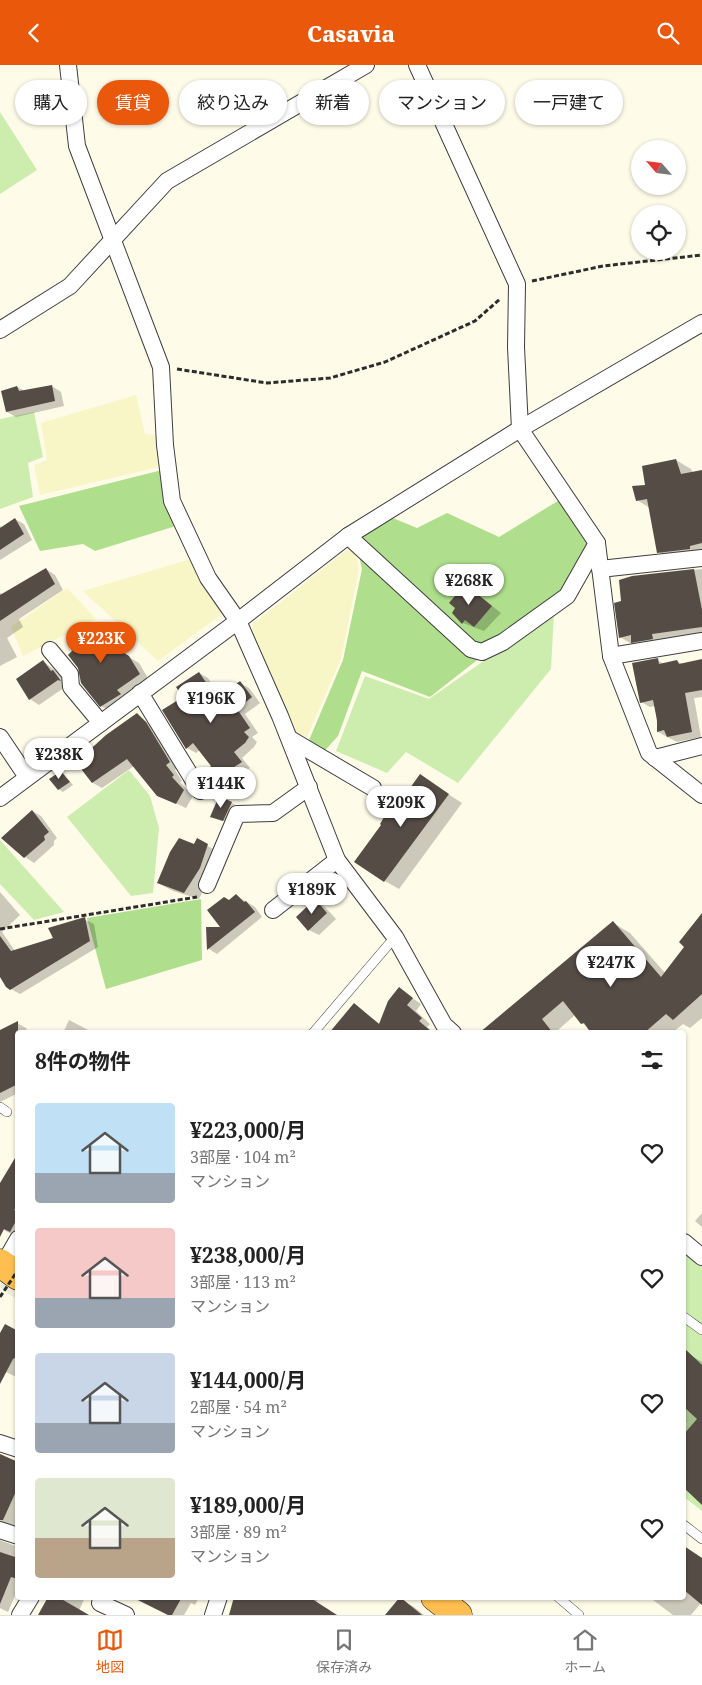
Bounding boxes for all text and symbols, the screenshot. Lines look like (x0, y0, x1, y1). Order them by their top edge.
text: Casavia (307, 18, 395, 48)
icon: back (20, 19, 48, 47)
icon: search (654, 19, 682, 47)
chip: 購入 (15, 80, 87, 125)
chip: 賃貸 (97, 80, 169, 125)
chip: 絞り込み (179, 80, 287, 125)
chip: 新着 (297, 80, 369, 125)
chip: マンション (379, 80, 505, 125)
chip: 一戸建て (515, 80, 623, 125)
north arrow (631, 140, 686, 195)
map controls (631, 140, 686, 260)
button: locate (631, 205, 686, 260)
pin: ¥268K (434, 563, 504, 606)
text: ¥268K (445, 569, 493, 591)
pin: ¥223K (66, 621, 136, 664)
text: ¥223K (77, 627, 125, 649)
pin: ¥196K (176, 681, 246, 724)
text: ¥196K (187, 687, 235, 709)
pin: ¥238K (24, 737, 94, 780)
text: ¥238K (35, 743, 83, 765)
pin: ¥144K (186, 767, 256, 809)
text: ¥144K (197, 772, 245, 794)
pin: ¥209K (366, 785, 436, 828)
text: ¥209K (377, 791, 425, 813)
pin: ¥189K (277, 873, 347, 915)
text: ¥189K (288, 878, 336, 900)
pin: ¥247K (576, 945, 646, 988)
text: ¥247K (587, 951, 635, 973)
icon: filters (638, 1046, 666, 1074)
text: 8件の物件 (35, 1047, 131, 1075)
text: ¥223,000/月 (190, 1116, 306, 1144)
icon: home (75, 1123, 135, 1183)
icon: heart (638, 1139, 666, 1167)
text: 3部屋 · 104 m² (190, 1146, 296, 1168)
text: マンション (190, 1170, 270, 1192)
text: ¥238,000/月 (190, 1241, 306, 1269)
icon: home (75, 1248, 135, 1308)
icon: heart (638, 1264, 666, 1292)
text: 3部屋 · 113 m² (190, 1271, 296, 1293)
text: マンション (190, 1295, 270, 1317)
text: ¥144,000/月 (190, 1366, 306, 1394)
icon: home (75, 1373, 135, 1433)
icon: heart (638, 1389, 666, 1417)
text: 2部屋 · 54 m² (190, 1396, 287, 1418)
text: マンション (190, 1420, 270, 1442)
text: ¥189,000/月 (190, 1491, 306, 1519)
icon: home (75, 1498, 135, 1558)
icon: heart (638, 1514, 666, 1542)
text: 3部屋 · 89 m² (190, 1521, 287, 1543)
text: マンション (190, 1545, 270, 1567)
tab: 地図 (96, 1626, 124, 1676)
tab: 保存済み (316, 1626, 372, 1676)
tab: ホーム (564, 1626, 606, 1676)

